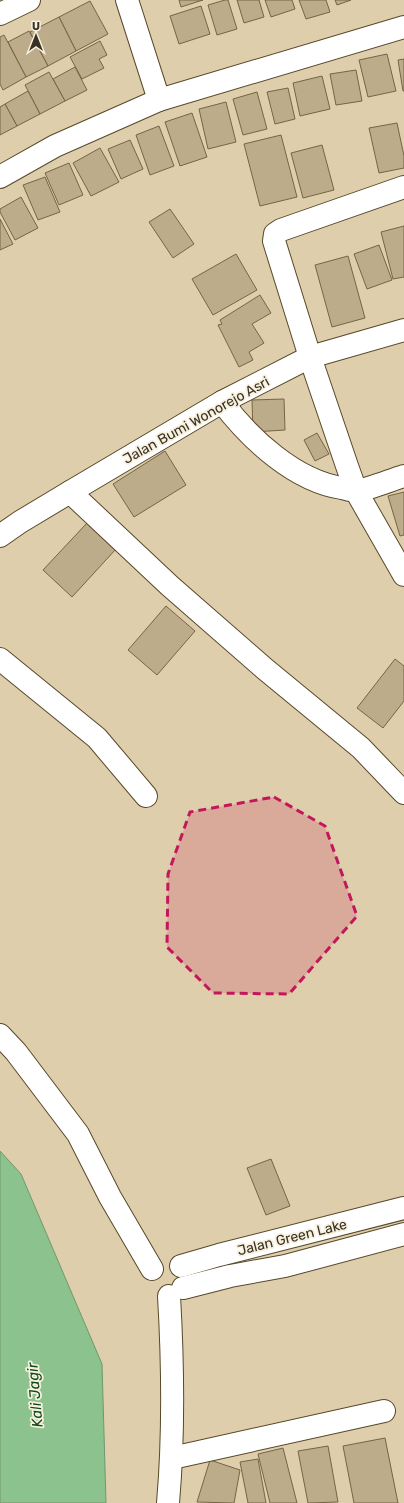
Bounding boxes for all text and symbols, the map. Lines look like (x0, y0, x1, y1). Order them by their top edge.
north arrow (16, 16, 56, 56)
text: U (32, 20, 40, 33)
street label: Jalan Bumi Wonorejo Asri (120, 373, 272, 468)
street label: Jalan Green Lake (236, 1216, 349, 1259)
water label: Kali Jagir (23, 1360, 47, 1428)

